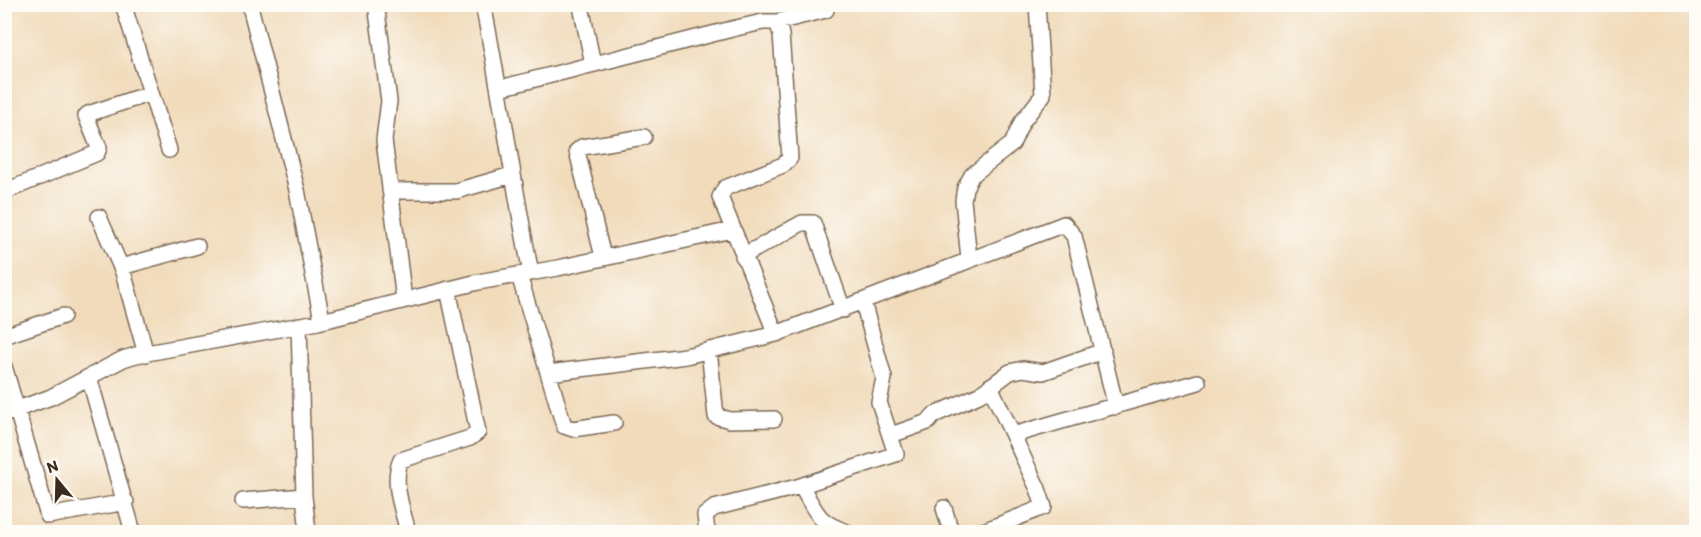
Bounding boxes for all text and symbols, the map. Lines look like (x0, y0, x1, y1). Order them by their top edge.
north arrow (27, 450, 87, 510)
text: N (44, 456, 60, 477)

